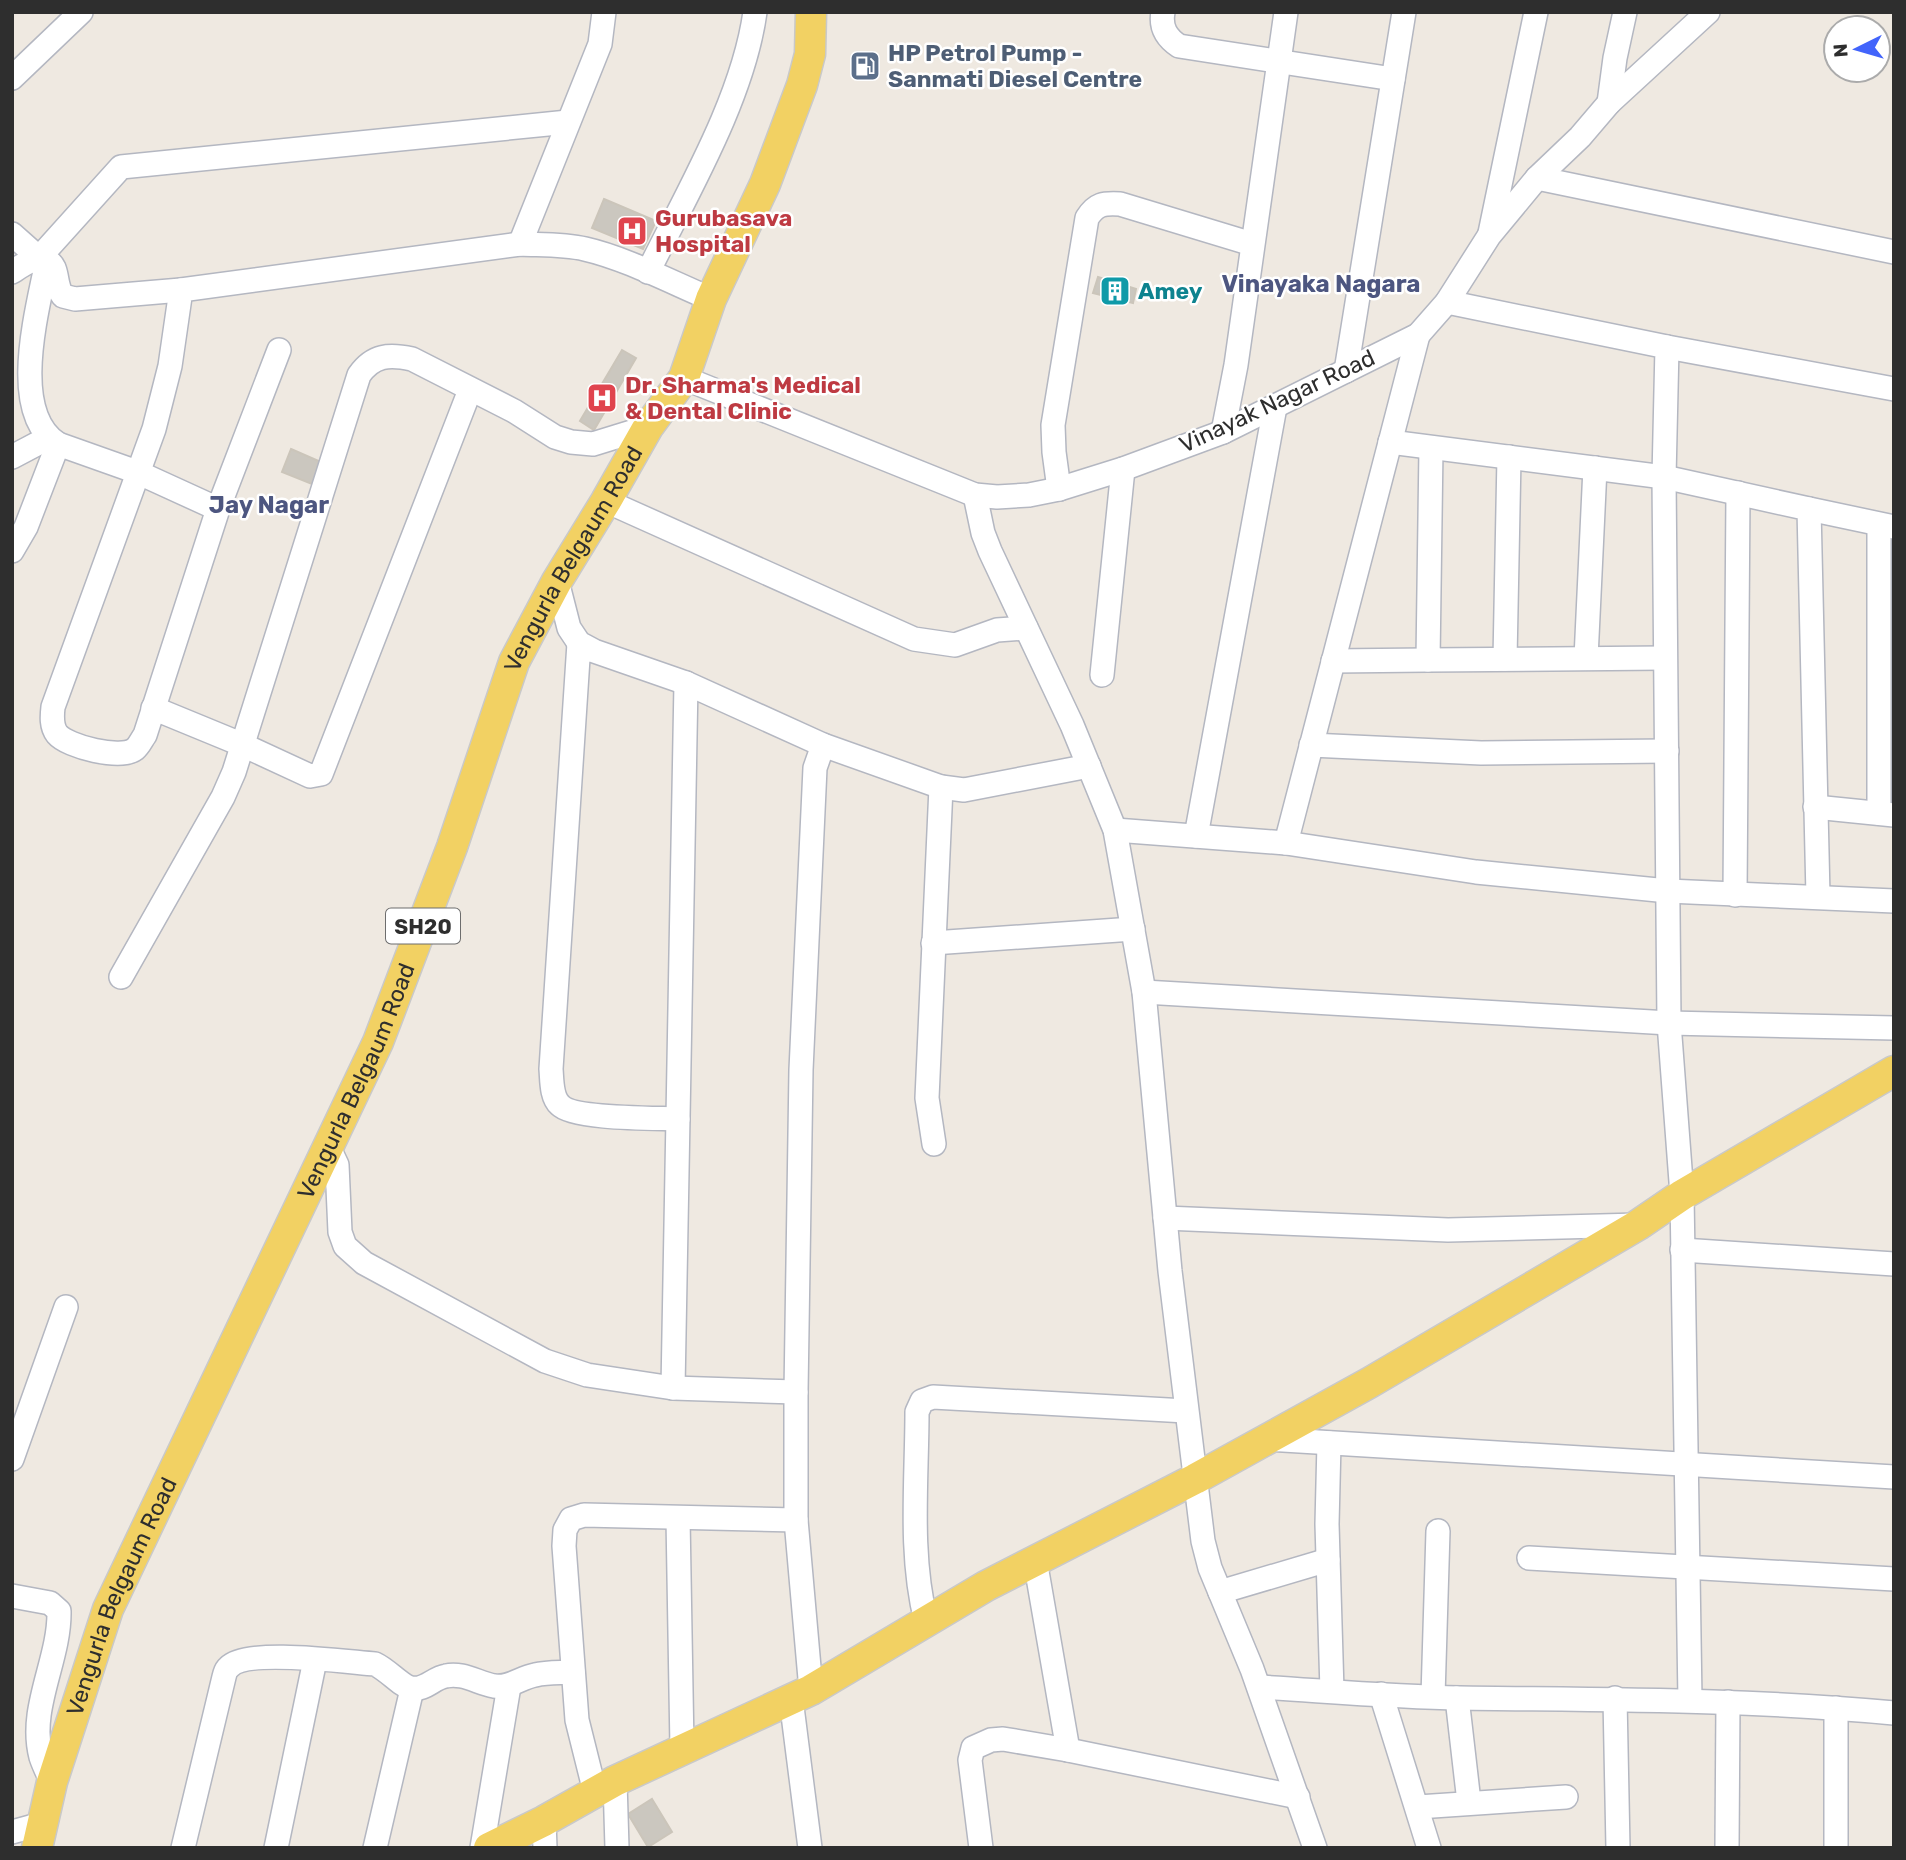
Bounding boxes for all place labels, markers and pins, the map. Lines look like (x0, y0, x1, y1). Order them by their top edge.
place label: HP Petrol Pump - Sanmati Diesel Centre (888, 39, 1142, 93)
fuel station icon: HP Petrol Pump - Sanmati Diesel Centre (848, 49, 882, 83)
place label: Gurubasava Hospital (655, 204, 792, 258)
hospital icon: Gurubasava Hospital (615, 214, 649, 248)
building icon: Amey (1098, 274, 1132, 308)
place label: Amey (1138, 277, 1203, 305)
place label: Dr. Sharma's Medical & Dental Clinic (625, 371, 861, 425)
hospital icon: Dr. Sharma's Medical & Dental Clinic (585, 381, 619, 415)

